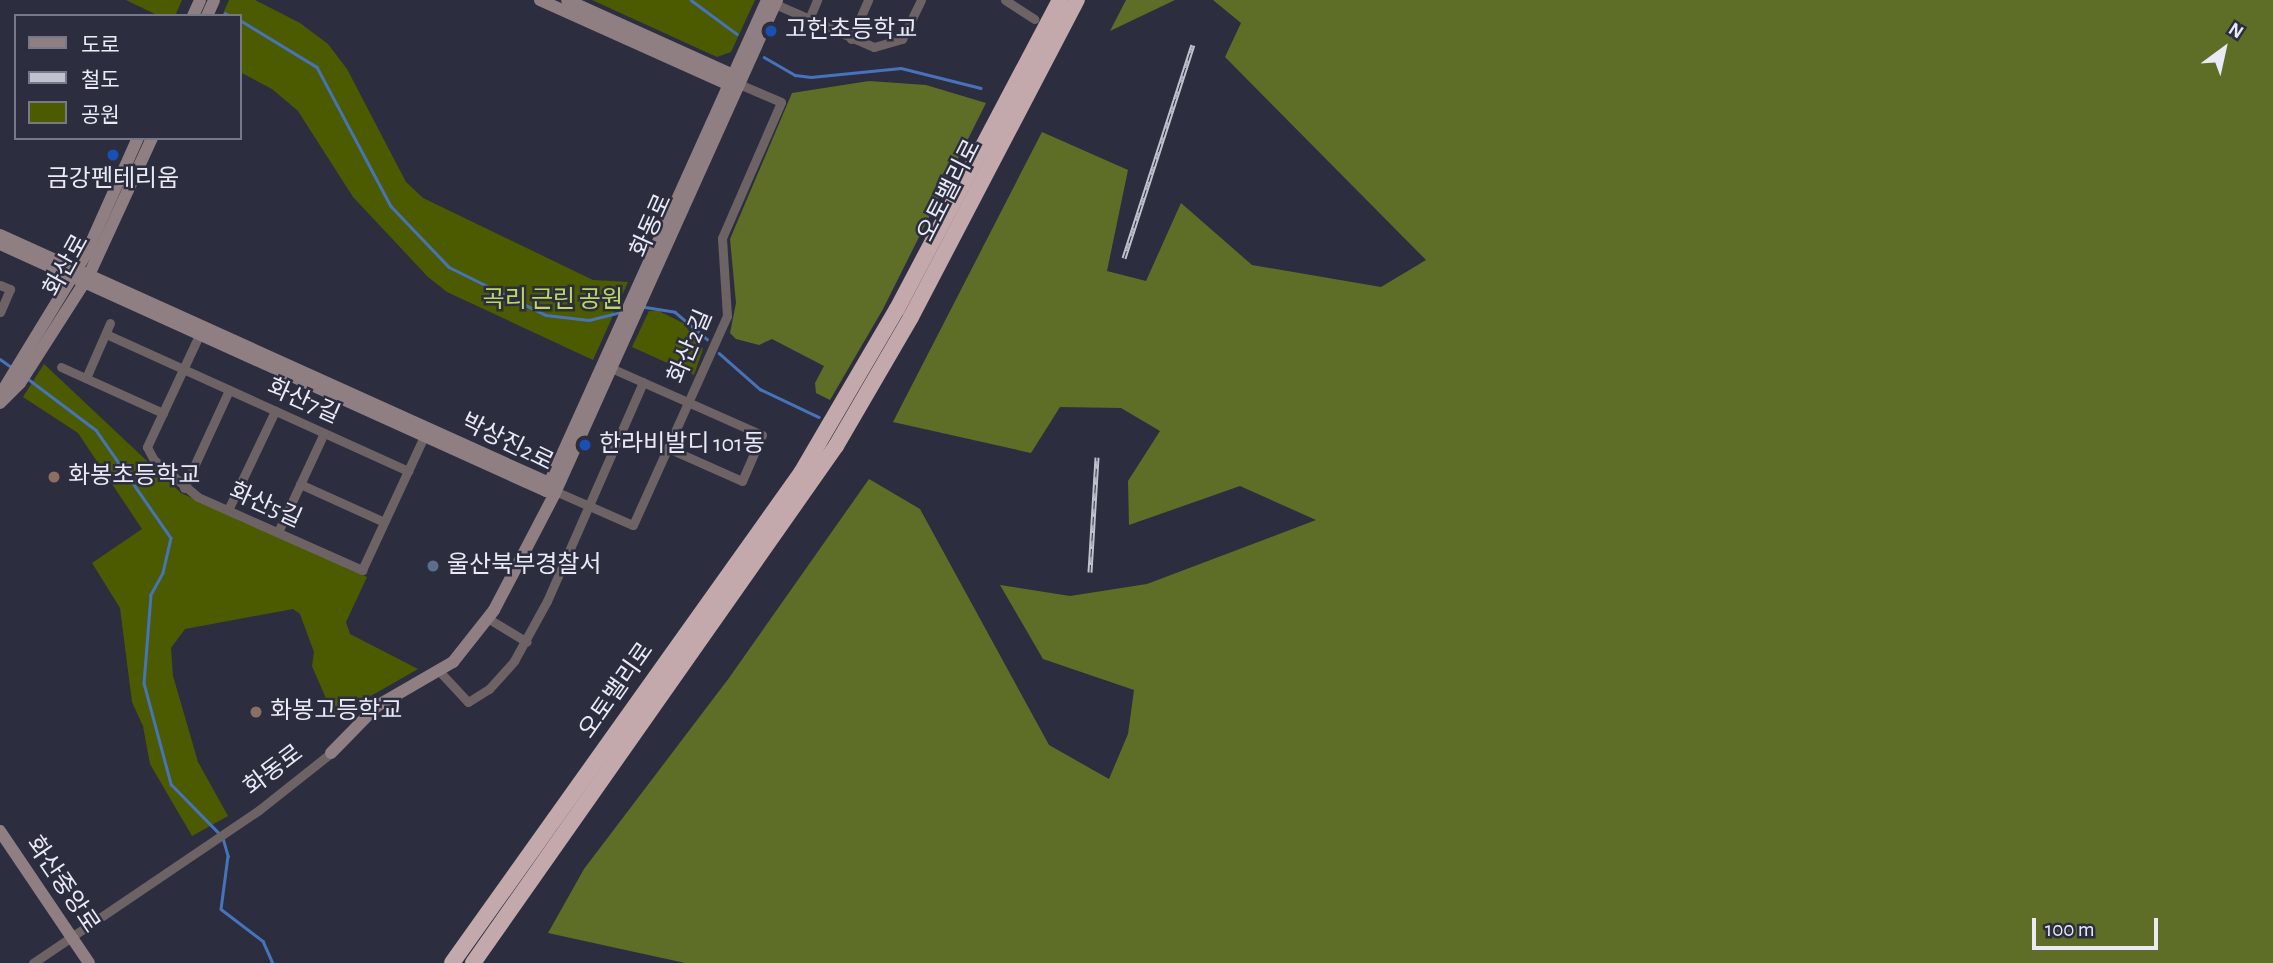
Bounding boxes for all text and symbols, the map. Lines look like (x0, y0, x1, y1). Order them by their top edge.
legend (14, 14, 242, 140)
north arrow (2189, 14, 2259, 84)
place label: 고헌초등학교 (785, 17, 917, 45)
text: N (2225, 19, 2246, 43)
marker: 고헌초등학교 (763, 23, 779, 39)
text: 도로 (81, 35, 120, 56)
text: 철도 (81, 70, 120, 91)
text: 공원 (81, 105, 120, 126)
street label: 오토밸리로 (912, 135, 988, 247)
marker: 금강펜테리움 (105, 147, 121, 163)
place label: 금강펜테리움 (47, 166, 179, 194)
street label: 화동로 (625, 190, 679, 262)
street label: 화산로 (38, 230, 96, 302)
park label: 곡리 근린 공원 (483, 287, 623, 315)
street label: 화산2길 (663, 306, 719, 388)
street label: 화산7길 (262, 373, 344, 431)
street label: 박상진2로 (456, 408, 558, 478)
place label: 한라비발디 101동 (599, 431, 765, 459)
marker: 한라비발디 101동 (577, 437, 593, 453)
place label: 화봉초등학교 (68, 463, 200, 491)
marker: 화봉초등학교 (46, 469, 62, 485)
street label: 화산5길 (224, 477, 306, 535)
place label: 울산북부경찰서 (447, 552, 602, 580)
marker: 울산북부경찰서 (425, 558, 441, 574)
street label: 오토밸리로 (574, 638, 660, 744)
place label: 화봉고등학교 (270, 698, 402, 726)
marker: 화봉고등학교 (248, 704, 264, 720)
street label: 화동로 (239, 740, 309, 802)
street label: 화산중앙로 (19, 831, 105, 939)
scale bar (2035, 904, 2161, 948)
text: 100 m (2045, 919, 2095, 940)

